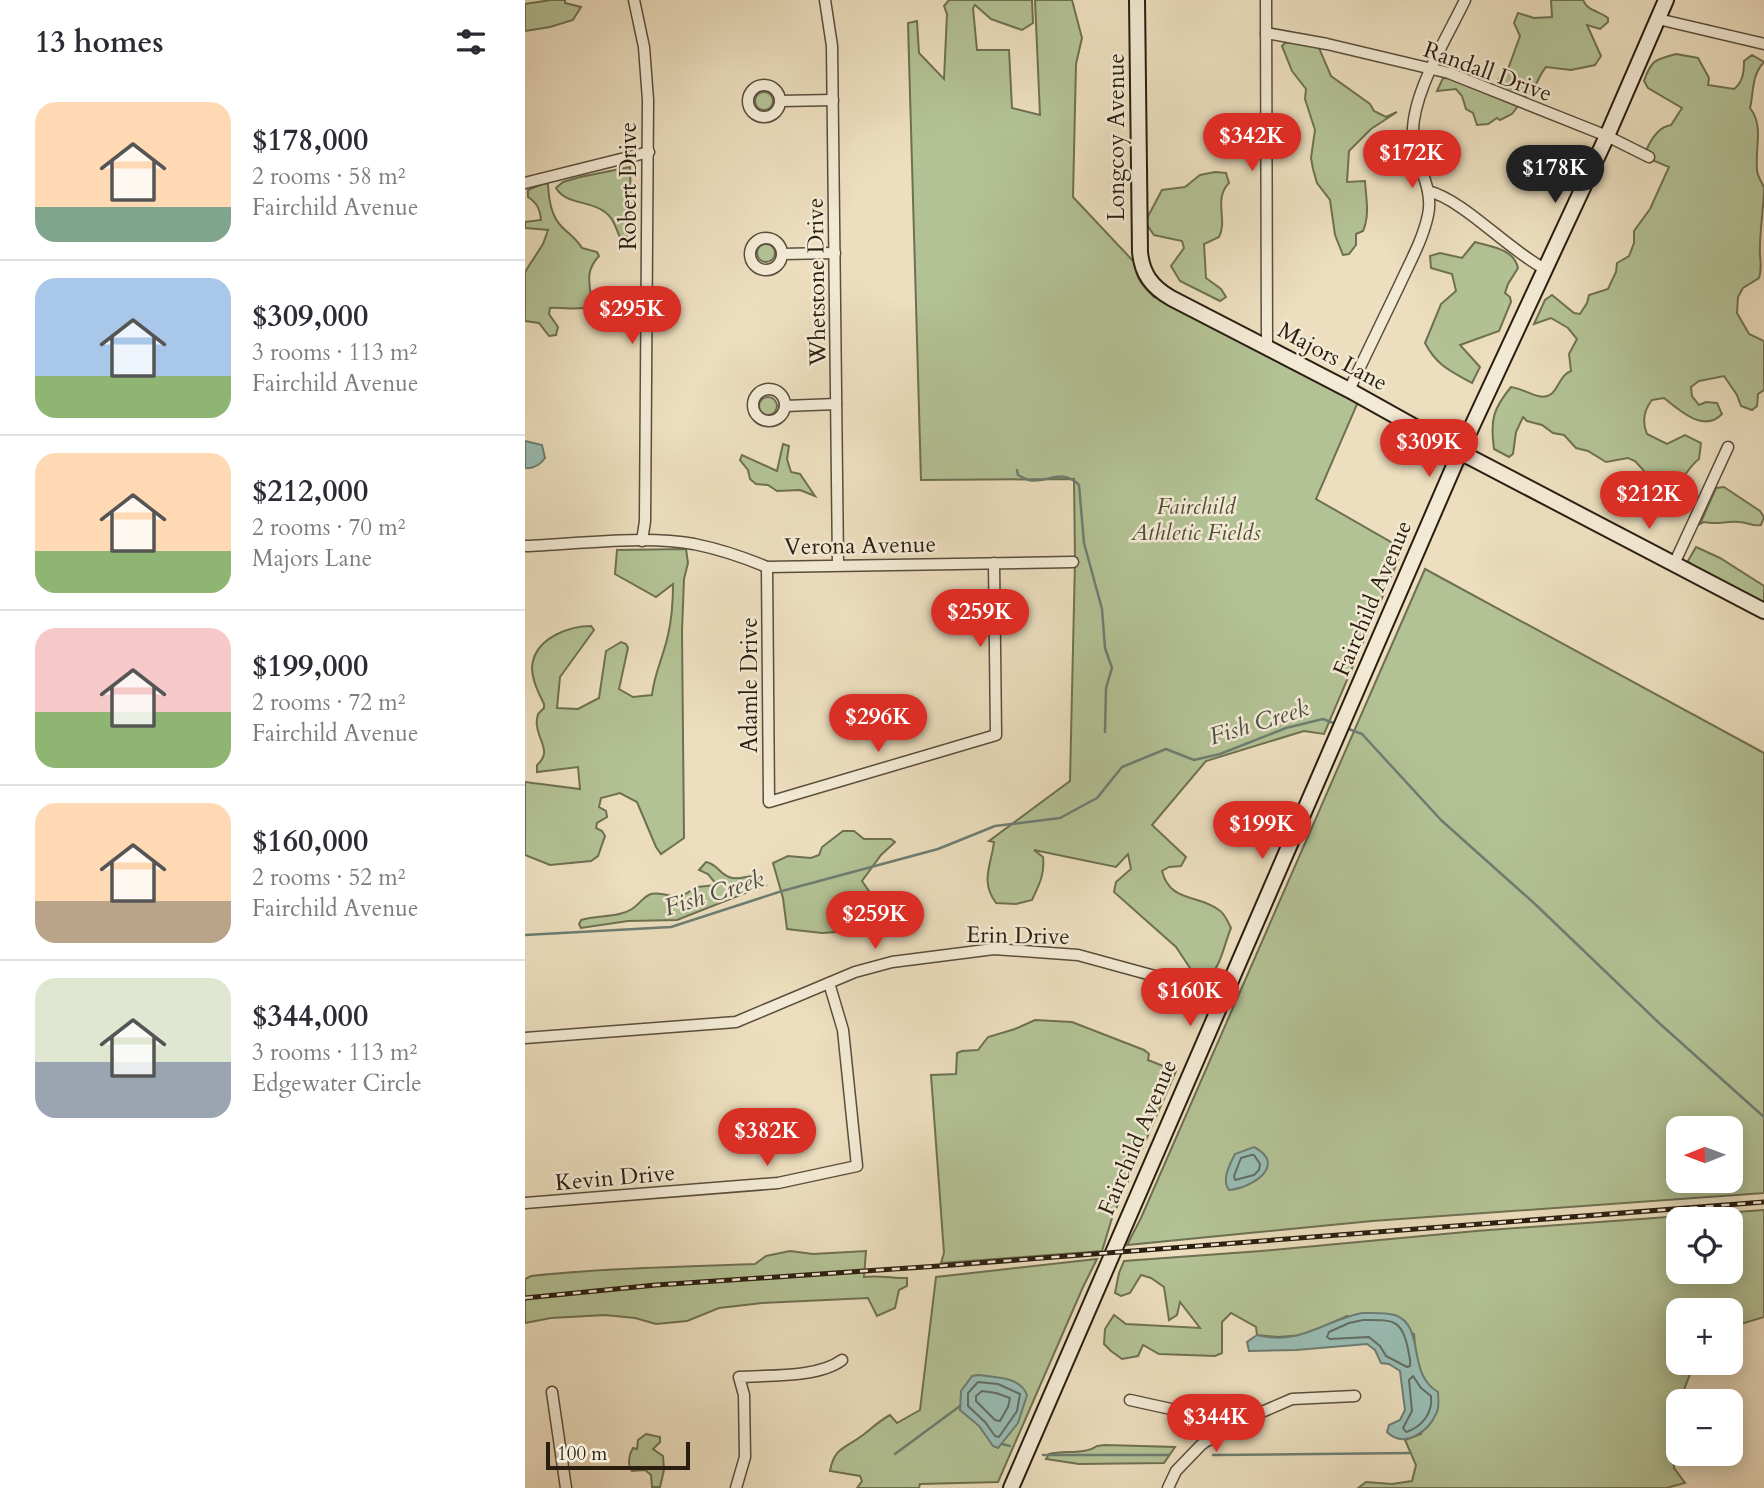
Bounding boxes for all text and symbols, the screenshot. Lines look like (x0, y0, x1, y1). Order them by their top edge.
text: 13 homes (35, 22, 164, 63)
icon: filters (452, 23, 490, 61)
street label: Randall Drive (1419, 34, 1556, 109)
street label: Longcoy Avenue (1101, 53, 1132, 221)
pin: $342K (1203, 114, 1301, 173)
text: $178,000 (252, 120, 368, 161)
text: $342K (1219, 120, 1285, 151)
street label: Robert Drive (613, 122, 644, 250)
icon: home (91, 130, 175, 214)
pin: $172K (1363, 130, 1461, 190)
text: $172K (1379, 137, 1445, 168)
pin: $178K (1506, 146, 1604, 205)
text: $178K (1522, 152, 1588, 183)
text: 2 rooms · 58 m² (252, 161, 405, 192)
text: Fairchild Avenue (252, 192, 418, 223)
street label: Whetstone Drive (800, 198, 833, 367)
pin: $295K (583, 286, 681, 346)
text: $295K (599, 293, 665, 324)
text: $309,000 (252, 296, 368, 337)
icon: home (91, 306, 175, 390)
street label: Majors Lane (1272, 315, 1393, 398)
text: 3 rooms · 113 m² (252, 337, 417, 368)
text: Fairchild Avenue (252, 368, 418, 399)
pin: $309K (1380, 420, 1478, 479)
text: $309K (1396, 426, 1462, 457)
text: $212,000 (252, 471, 368, 512)
pin: $212K (1600, 472, 1698, 531)
text: $212K (1616, 478, 1682, 509)
icon: home (91, 481, 175, 565)
park label: Fairchild Athletic Fields (1130, 491, 1261, 548)
text: 2 rooms · 70 m² (252, 512, 405, 543)
street label: Fairchild Avenue (1326, 516, 1419, 681)
street label: Verona Avenue (784, 529, 936, 562)
text: Majors Lane (252, 543, 372, 574)
pin: $259K (931, 590, 1029, 649)
text: $259K (947, 596, 1013, 627)
street label: Adamle Drive (734, 617, 765, 753)
text: $199,000 (252, 646, 368, 687)
icon: home (91, 656, 175, 740)
text: 2 rooms · 72 m² (252, 687, 405, 718)
water label: Fish Creek (1205, 692, 1313, 753)
pin: $296K (829, 694, 927, 754)
text: $296K (845, 701, 911, 732)
text: Fairchild Avenue (252, 718, 418, 749)
pin: $199K (1213, 802, 1311, 861)
text: $199K (1229, 808, 1295, 839)
text: $160,000 (252, 821, 368, 862)
icon: home (91, 831, 175, 915)
text: 2 rooms · 52 m² (252, 862, 405, 893)
water label: Fish Creek (660, 863, 768, 924)
pin: $259K (826, 892, 924, 951)
text: Fairchild Avenue (252, 893, 418, 924)
text: $259K (842, 898, 908, 929)
street label: Erin Drive (966, 919, 1070, 952)
pin: $160K (1141, 968, 1239, 1028)
text: $160K (1157, 975, 1223, 1006)
text: $344,000 (252, 996, 368, 1037)
icon: home (91, 1006, 175, 1090)
text: 3 rooms · 113 m² (252, 1037, 417, 1068)
street label: Fairchild Avenue (1091, 1055, 1184, 1220)
text: Edgewater Circle (252, 1068, 422, 1099)
pin: $382K (718, 1108, 816, 1168)
text: $382K (734, 1115, 800, 1146)
north arrow (1666, 1116, 1743, 1194)
map controls (1666, 1116, 1743, 1466)
street label: Kevin Drive (554, 1157, 676, 1198)
button: locate (1666, 1207, 1743, 1284)
button: + (1666, 1298, 1743, 1375)
button: − (1666, 1389, 1743, 1466)
pin: $344K (1167, 1394, 1265, 1454)
text: $344K (1183, 1401, 1249, 1432)
scale bar (546, 1439, 689, 1471)
text: 100 m (557, 1441, 607, 1467)

